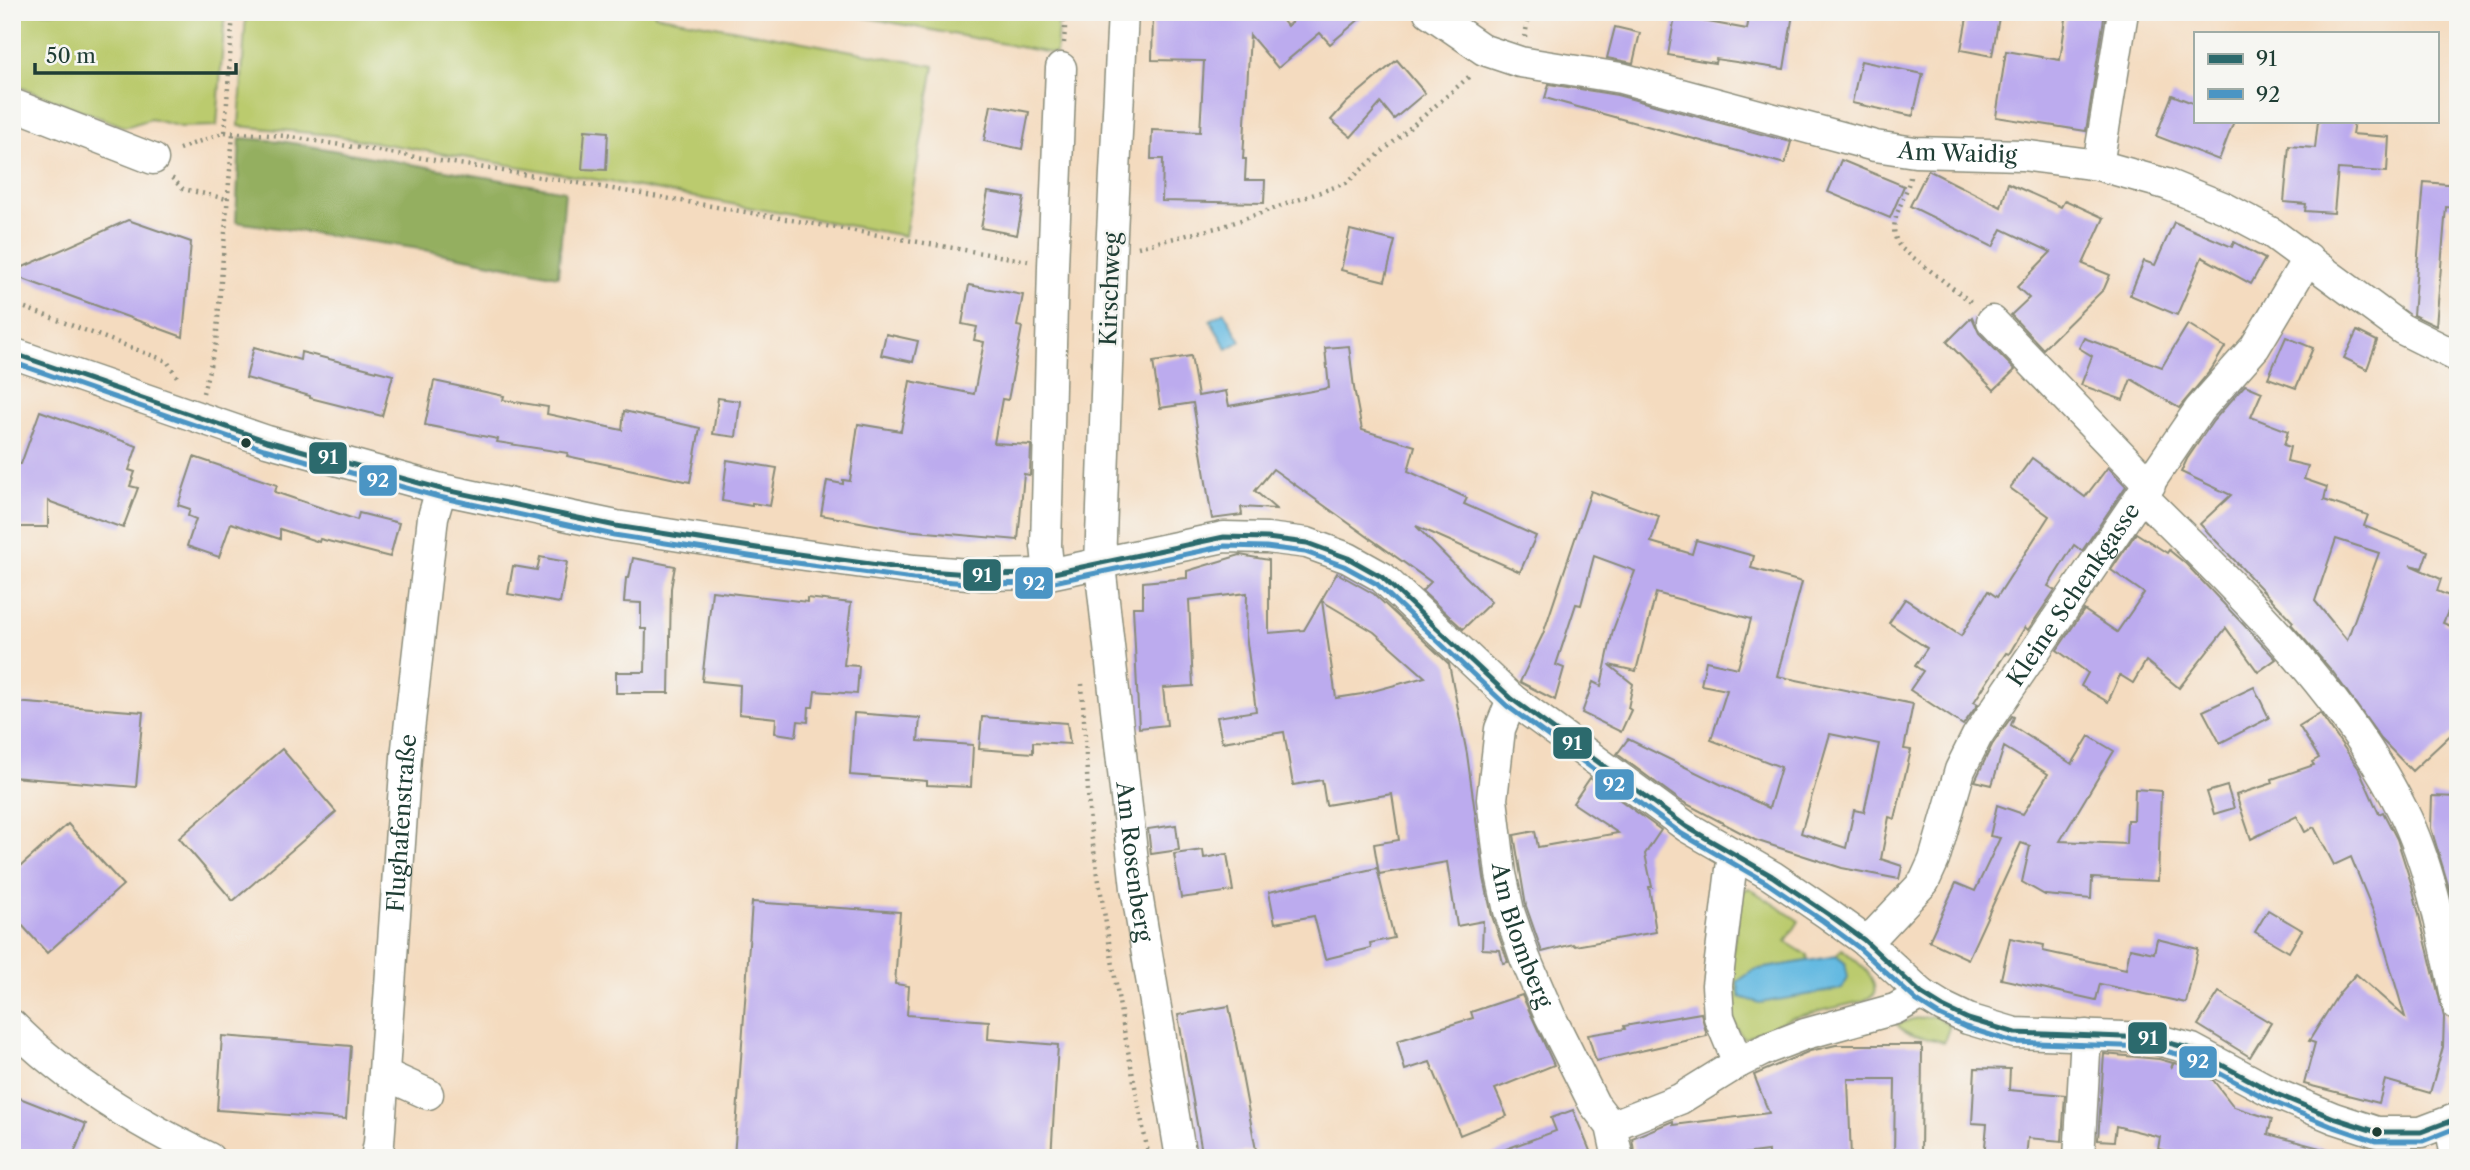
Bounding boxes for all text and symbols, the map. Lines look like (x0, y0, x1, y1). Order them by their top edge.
scale bar (35, 32, 236, 76)
legend (2194, 32, 2438, 122)
text: 50 m (46, 43, 96, 68)
text: 91 (2256, 46, 2277, 71)
text: 92 (2256, 82, 2280, 107)
street label: Am Waidig (1895, 135, 2018, 169)
street label: Kirschweg (1094, 231, 1126, 346)
unlabelled marker (239, 436, 253, 450)
line badge: 91 (308, 441, 348, 475)
text: 91 (318, 446, 338, 469)
line badge: 92 (358, 464, 398, 497)
text: 92 (367, 469, 389, 492)
street label: Kleine Schenkgasse (2001, 497, 2146, 692)
line badge: 91 (962, 558, 1002, 592)
text: 91 (972, 564, 992, 587)
line badge: 92 (1014, 566, 1054, 600)
text: 92 (1023, 572, 1045, 595)
line badge: 91 (1552, 726, 1593, 760)
text: 91 (1562, 732, 1582, 755)
street label: Flughafenstraße (381, 733, 422, 913)
line badge: 92 (1594, 768, 1635, 801)
text: 92 (1603, 773, 1625, 796)
street label: Am Rosenberg (1110, 779, 1159, 945)
street label: Am Blomberg (1486, 860, 1559, 1013)
line badge: 91 (2127, 1021, 2168, 1055)
text: 91 (2138, 1027, 2158, 1050)
line badge: 92 (2178, 1045, 2218, 1079)
text: 92 (2187, 1050, 2209, 1073)
unlabelled marker (2370, 1125, 2384, 1139)

